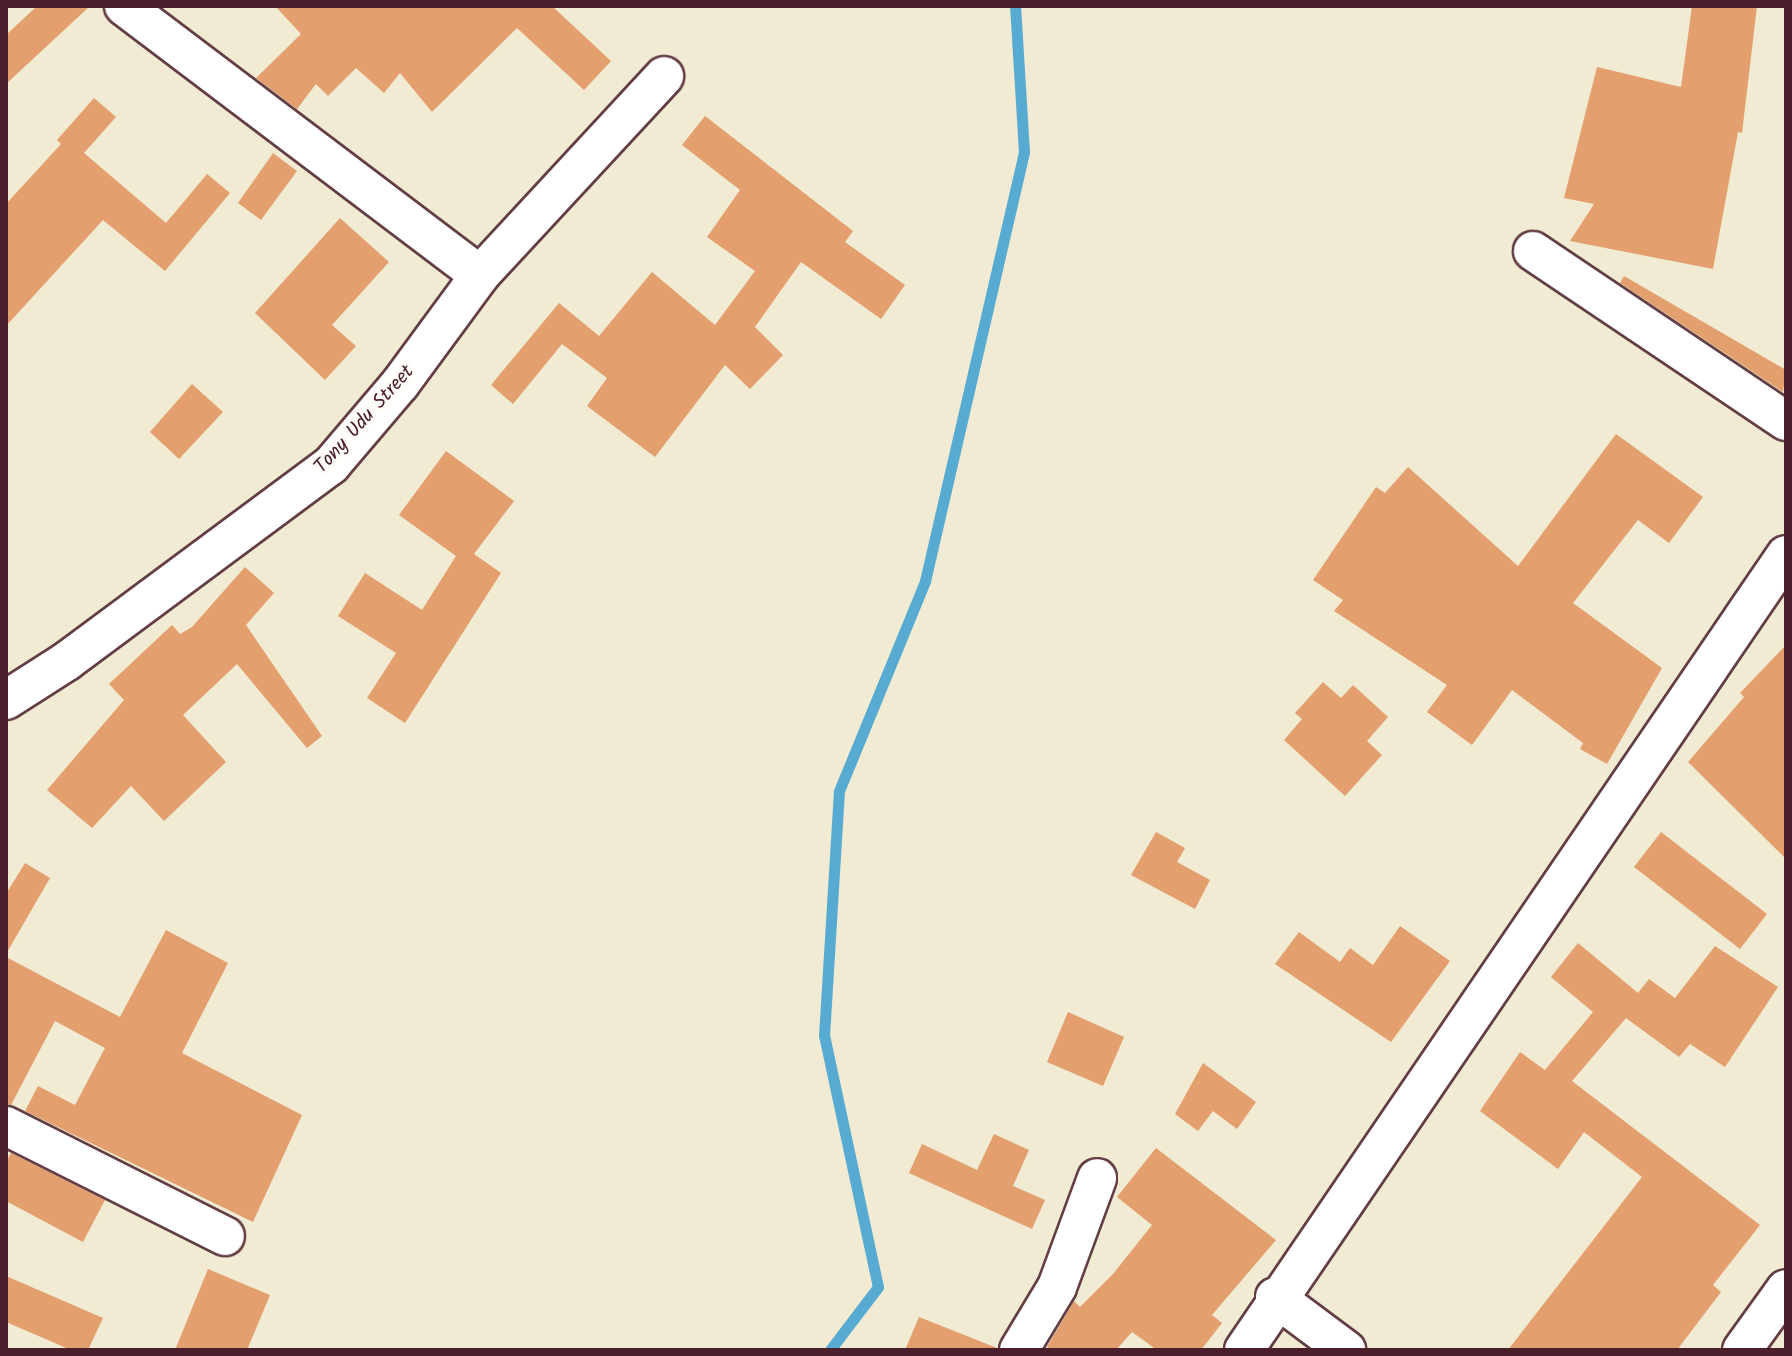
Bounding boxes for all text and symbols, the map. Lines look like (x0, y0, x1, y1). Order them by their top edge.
street label: Tony Udu Street (310, 361, 420, 479)

